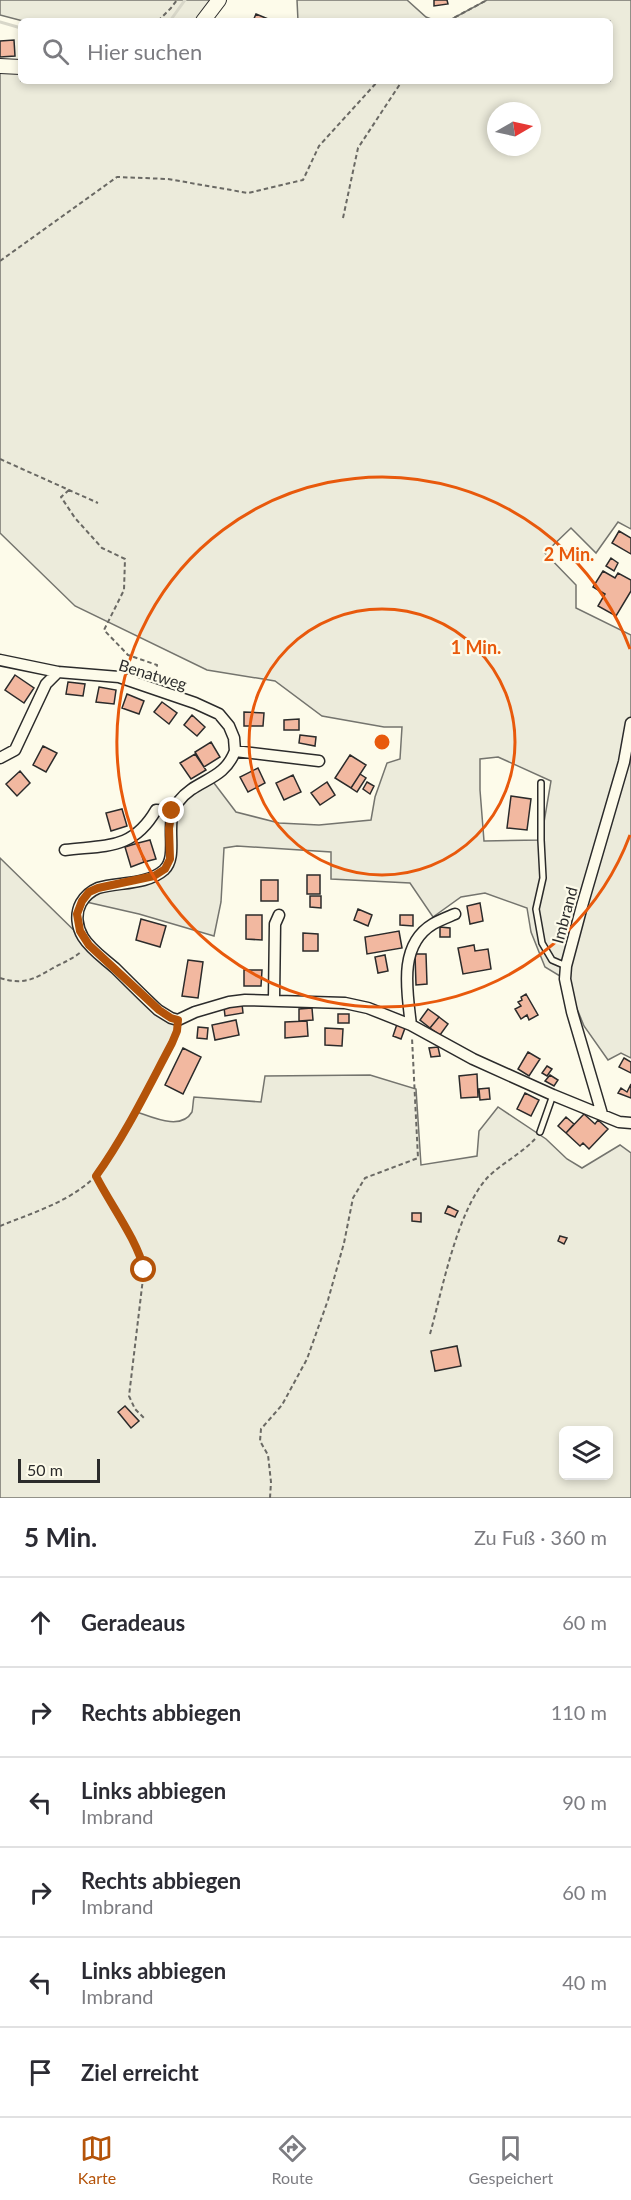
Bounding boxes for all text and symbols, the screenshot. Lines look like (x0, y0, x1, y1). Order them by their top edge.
search box (18, 18, 613, 84)
icon: search (39, 35, 72, 68)
text: Hier suchen (87, 38, 202, 65)
north arrow (487, 102, 541, 156)
text: 2 Min. (544, 543, 594, 565)
text: 1 Min. (451, 636, 501, 658)
street label: Benatweg (117, 655, 189, 693)
centre of rings (372, 732, 392, 752)
route end (158, 797, 184, 823)
street label: Imbrand (547, 885, 581, 945)
route start (130, 1256, 156, 1282)
map controls (559, 1426, 613, 1480)
button: layers (559, 1426, 613, 1480)
scale bar (18, 1456, 100, 1484)
text: 50 m (27, 1460, 63, 1479)
text: 5 Min. (24, 1521, 97, 1553)
text: Zu Fuß · 360 m (474, 1525, 607, 1549)
icon: ahead (24, 1606, 57, 1639)
text: Geradeaus (81, 1609, 185, 1636)
text: 60 m (562, 1610, 607, 1634)
icon: right (24, 1696, 57, 1729)
text: Rechts abbiegen (81, 1699, 241, 1726)
text: 110 m (551, 1700, 607, 1724)
text: Links abbiegen (81, 1777, 226, 1804)
icon: left (24, 1786, 57, 1819)
text: 90 m (562, 1790, 607, 1814)
text: Imbrand (81, 1804, 154, 1828)
text: Rechts abbiegen (81, 1867, 241, 1894)
icon: right (24, 1876, 57, 1909)
text: 60 m (562, 1880, 607, 1904)
text: Imbrand (81, 1894, 154, 1918)
text: Links abbiegen (81, 1957, 226, 1984)
icon: left (24, 1966, 57, 1999)
text: 40 m (562, 1970, 607, 1994)
text: Imbrand (81, 1984, 154, 2008)
icon: arrive (24, 2056, 57, 2089)
text: Ziel erreicht (81, 2059, 199, 2086)
tab: Karte (78, 2132, 116, 2187)
tab: Route (272, 2132, 313, 2187)
tab: Gespeichert (468, 2132, 553, 2187)

